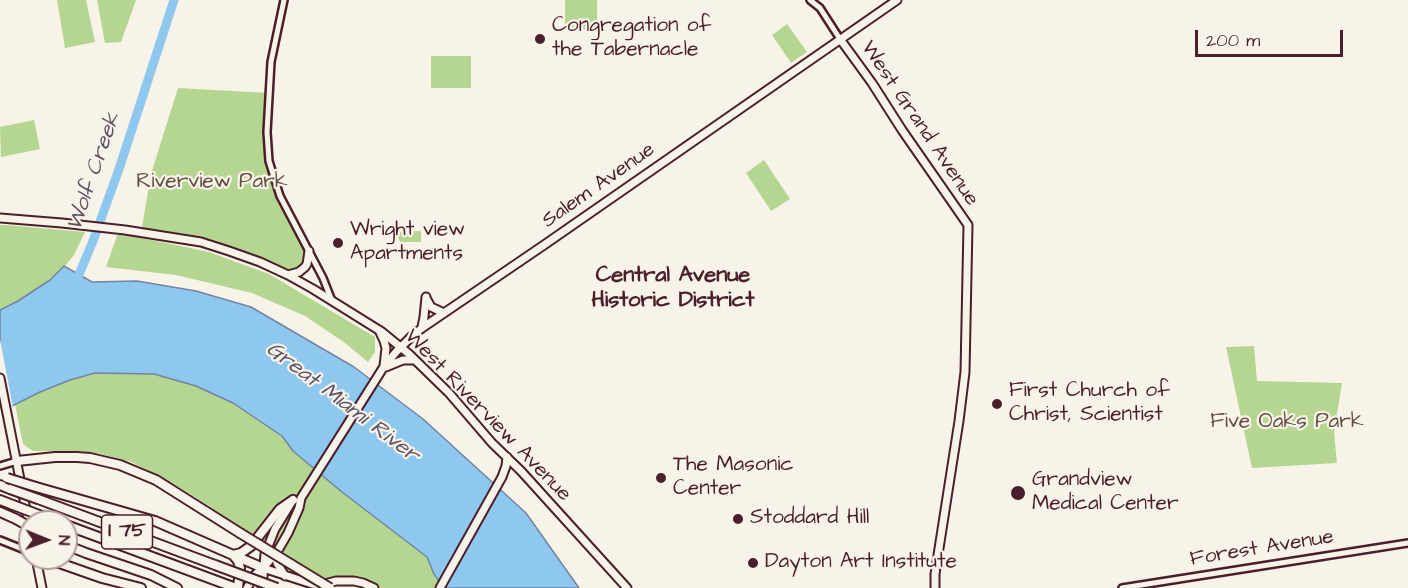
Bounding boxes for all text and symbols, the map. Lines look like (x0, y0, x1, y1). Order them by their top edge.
place label: Congregation of the Tabernacle (552, 14, 711, 64)
scale bar (1198, 18, 1346, 56)
text: 200 m (1206, 28, 1260, 53)
marker: Congregation of the Tabernacle (533, 32, 547, 46)
street label: West Grand Avenue (855, 37, 983, 211)
water label: Wolf Creek (62, 109, 128, 235)
street label: Salem Avenue (538, 138, 660, 234)
park label: Riverview Park (136, 170, 288, 196)
place label: Wright view Apartments (350, 218, 465, 268)
marker: Wright view Apartments (331, 236, 345, 250)
district label: Central Avenue Historic District (592, 263, 754, 314)
street label: West Riverview Avenue (398, 325, 576, 507)
water label: Great Miami River (260, 337, 424, 469)
place label: First Church of Christ, Scientist (1009, 379, 1170, 429)
marker: First Church of Christ, Scientist (990, 397, 1004, 411)
park label: Five Oaks Park (1210, 410, 1364, 436)
place label: The Masonic Center (673, 453, 794, 503)
place label: Grandview Medical Center (1032, 468, 1179, 518)
marker: The Masonic Center (654, 471, 668, 485)
marker: Grandview Medical Center (1009, 484, 1027, 502)
place label: Stoddard Hill (750, 506, 869, 532)
north arrow (18, 510, 78, 570)
marker: Stoddard Hill (731, 512, 745, 526)
road number: I 75 (102, 515, 152, 549)
street label: Forest Avenue (1188, 525, 1336, 573)
text: N (53, 535, 75, 545)
place label: Dayton Art Institute (765, 550, 957, 576)
marker: Dayton Art Institute (746, 556, 760, 570)

